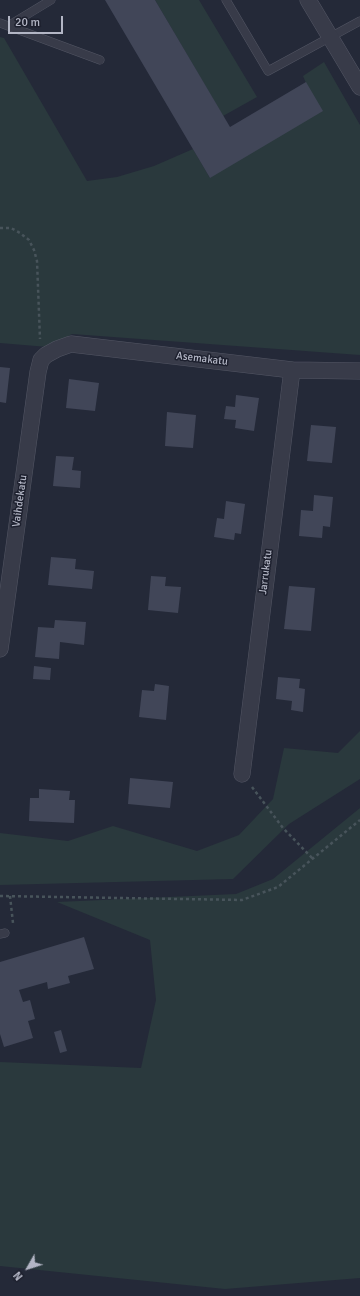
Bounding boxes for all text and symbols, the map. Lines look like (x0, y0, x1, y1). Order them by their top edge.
scale bar (10, 8, 65, 34)
text: 20 m (15, 15, 40, 30)
street label: Asemakatu (175, 349, 229, 369)
street label: Vaihdekatu (10, 474, 30, 528)
street label: Jarrukatu (257, 549, 275, 595)
north arrow (8, 1248, 48, 1288)
text: N (11, 1269, 26, 1283)

